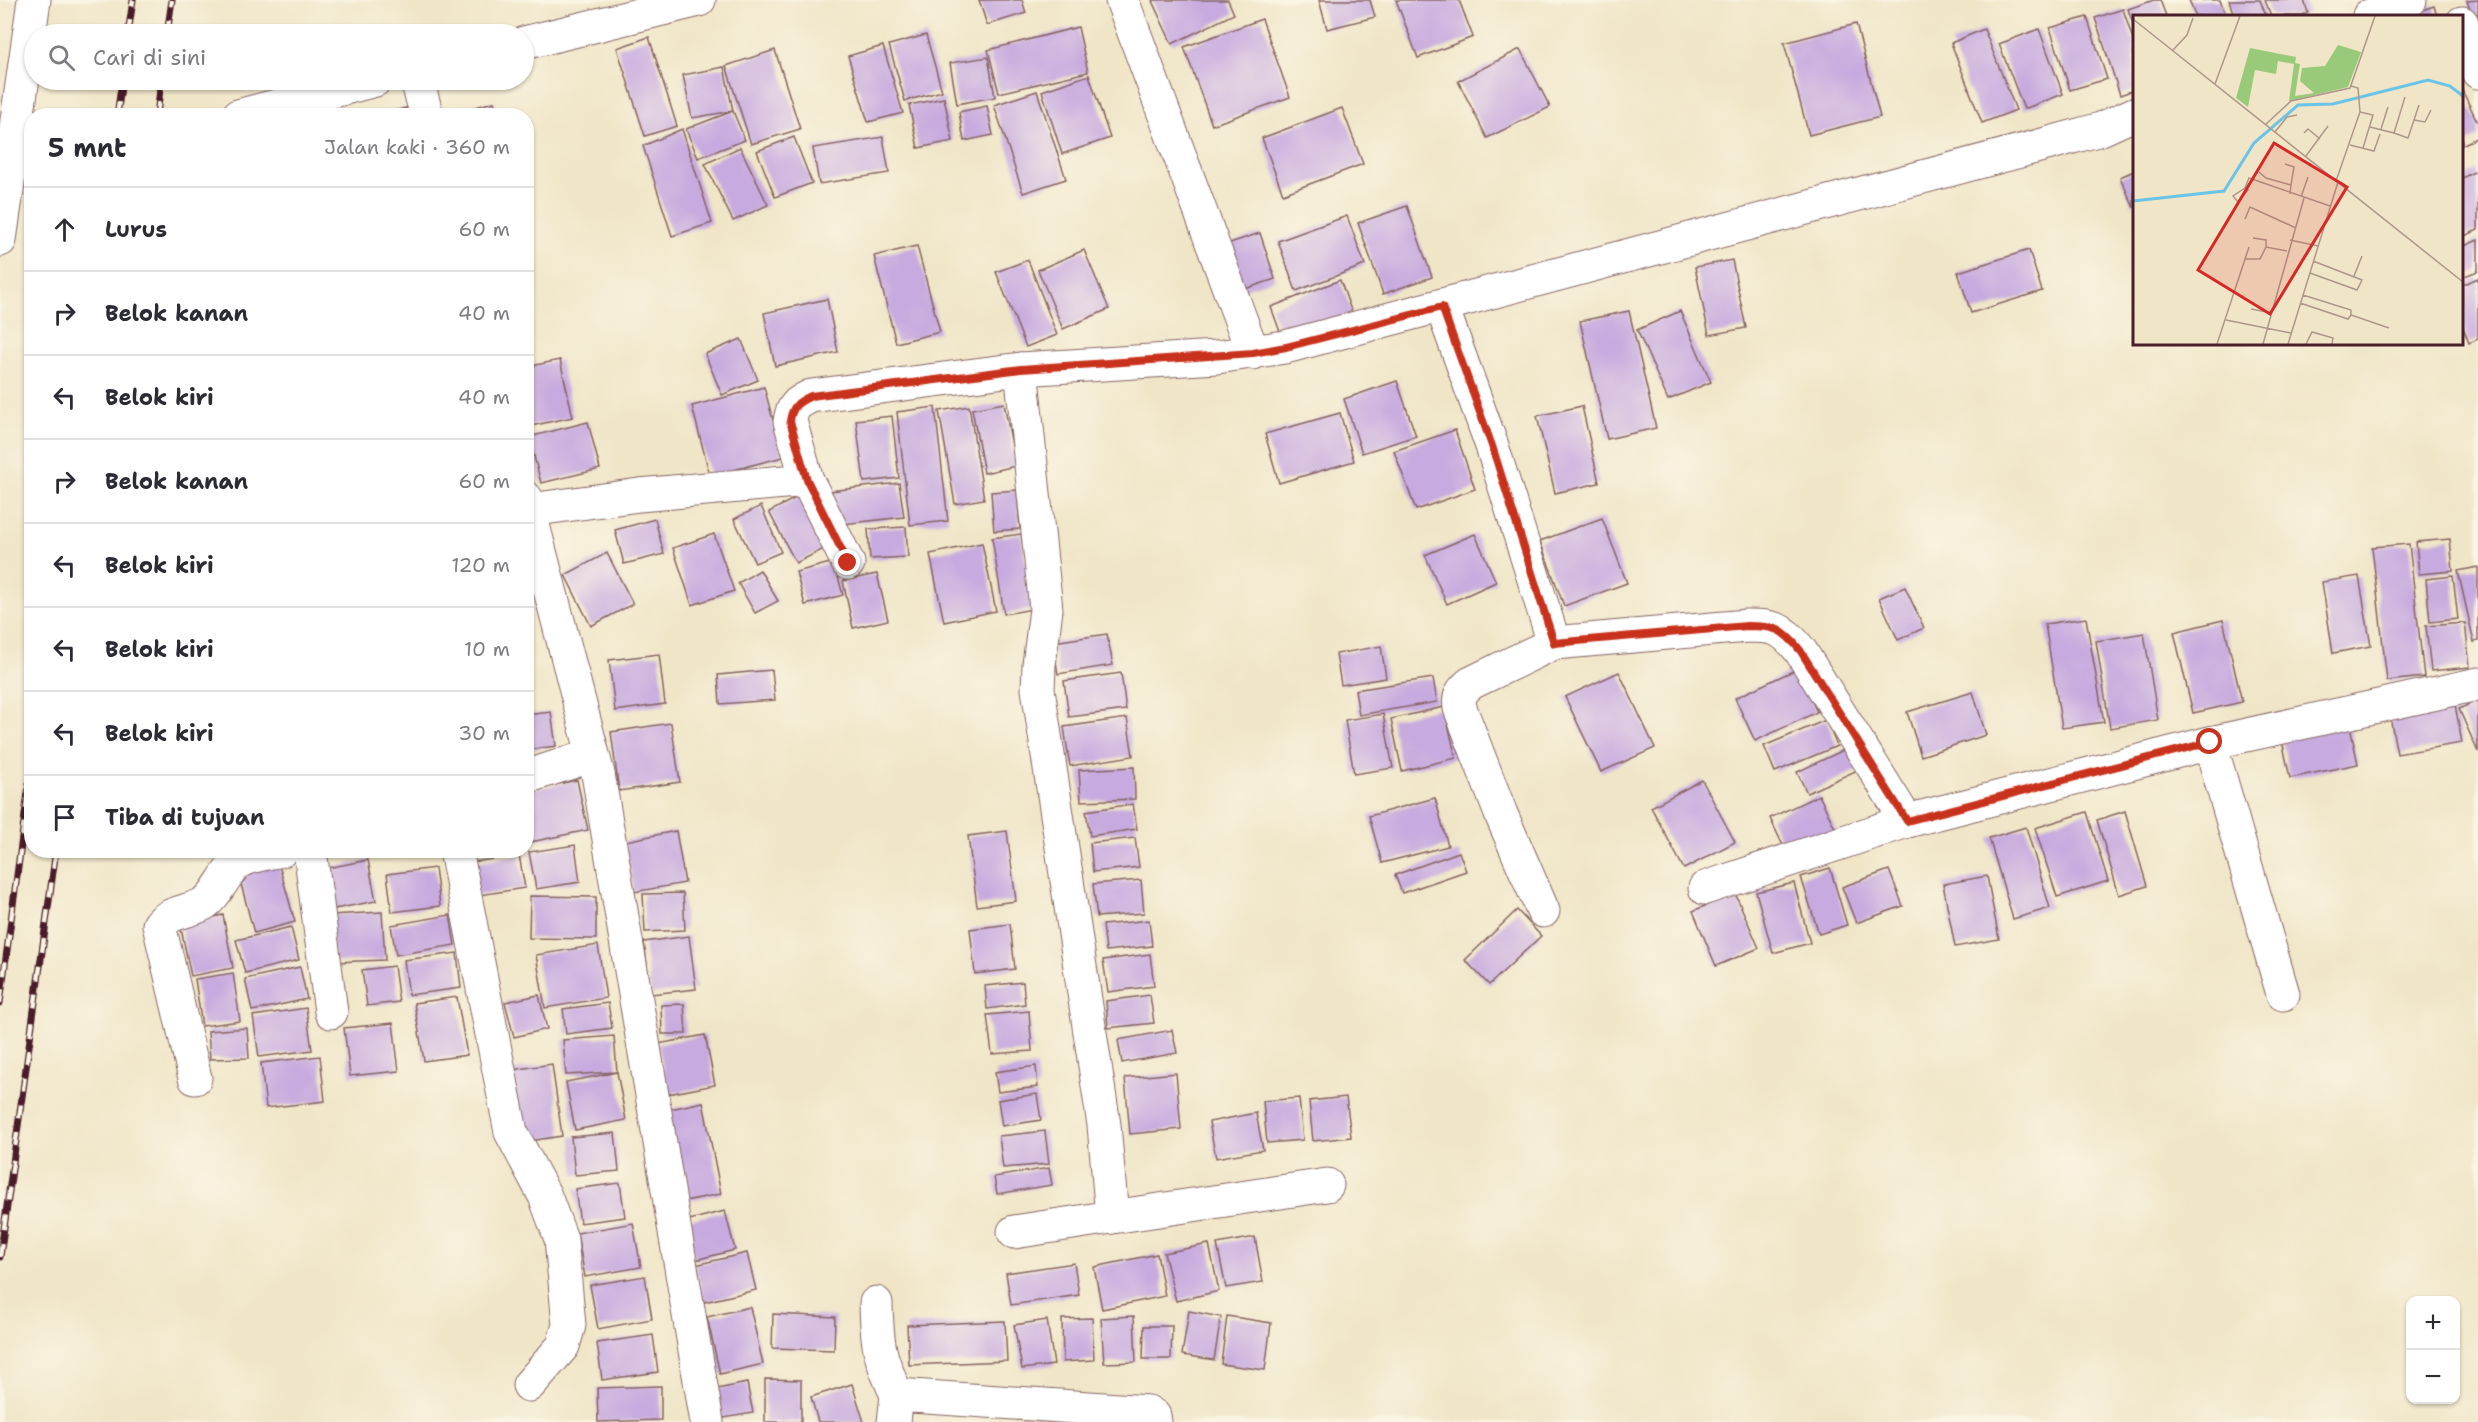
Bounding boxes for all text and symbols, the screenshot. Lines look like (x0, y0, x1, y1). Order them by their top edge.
inset map (2133, 15, 2463, 345)
search box (24, 24, 534, 90)
icon: search (45, 41, 78, 74)
text: Cari di sini (93, 43, 206, 72)
text: 5 mnt (48, 130, 126, 165)
text: Jalan kaki · 360 m (324, 134, 510, 160)
icon: ahead (48, 213, 81, 246)
text: Lurus (105, 215, 167, 244)
text: 60 m (458, 216, 510, 242)
icon: right (48, 297, 81, 330)
text: Belok kanan (105, 299, 248, 328)
text: 40 m (458, 300, 510, 326)
icon: left (48, 381, 81, 414)
text: Belok kiri (105, 383, 214, 412)
text: 40 m (458, 384, 510, 410)
icon: right (48, 465, 81, 498)
text: Belok kanan (105, 467, 248, 496)
text: 60 m (458, 468, 510, 494)
icon: left (48, 549, 81, 582)
route end (834, 549, 860, 575)
text: Belok kiri (105, 551, 214, 580)
text: 120 m (451, 552, 510, 578)
icon: left (48, 633, 81, 666)
text: Belok kiri (105, 635, 214, 664)
text: 10 m (464, 636, 510, 662)
icon: left (48, 717, 81, 750)
text: Belok kiri (105, 719, 214, 748)
text: 30 m (458, 720, 510, 746)
route start (2196, 728, 2222, 754)
icon: arrive (48, 801, 81, 834)
text: Tiba di tujuan (105, 803, 265, 832)
map controls (2406, 1296, 2460, 1404)
button: + (2406, 1296, 2460, 1350)
button: − (2406, 1350, 2460, 1404)

